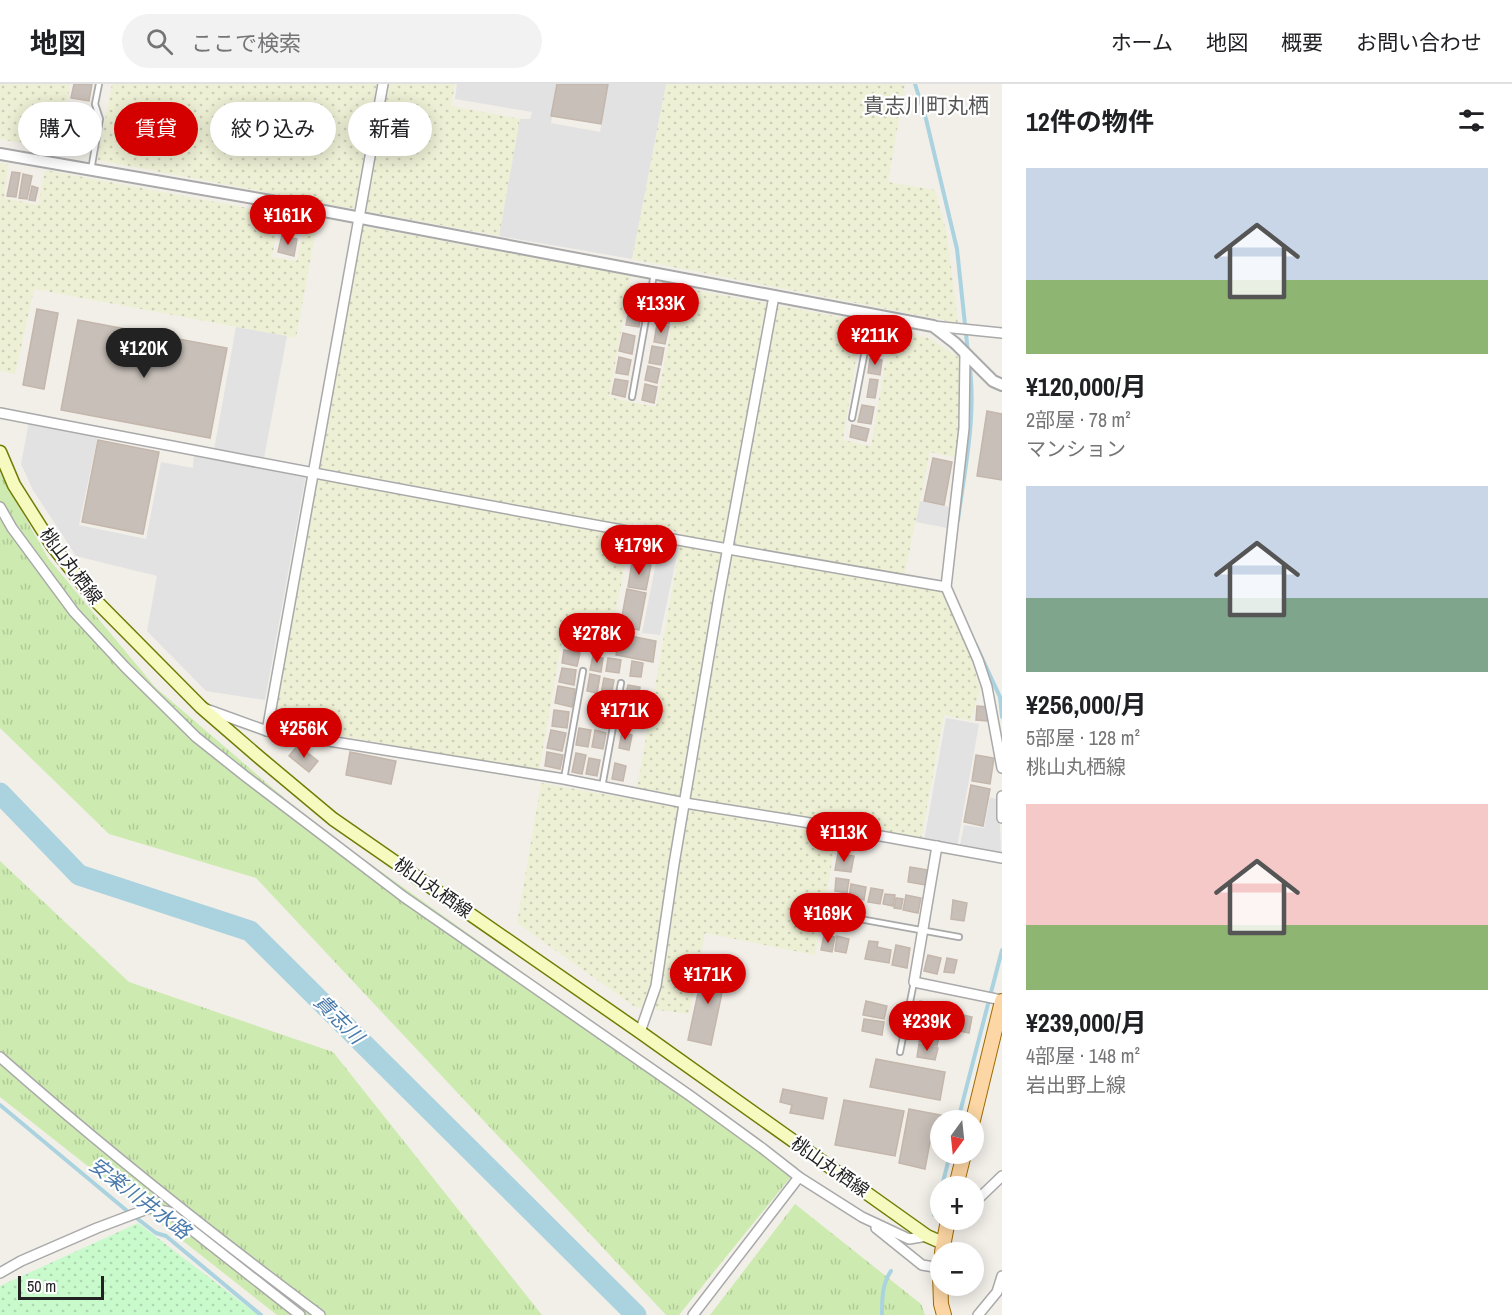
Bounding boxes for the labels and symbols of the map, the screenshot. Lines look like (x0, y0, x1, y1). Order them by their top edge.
district label: 貴志川町丸栖 (863, 91, 989, 120)
pin: ¥161K (246, 195, 330, 246)
pin: ¥133K (619, 283, 703, 334)
pin: ¥211K (833, 315, 917, 366)
pin: ¥120K (102, 328, 186, 379)
street label: 桃山丸栖線 (34, 522, 108, 609)
pin: ¥179K (597, 525, 681, 576)
pin: ¥278K (555, 613, 639, 664)
pin: ¥171K (583, 690, 667, 741)
pin: ¥256K (262, 708, 346, 759)
pin: ¥113K (802, 812, 886, 863)
street label: 桃山丸栖線 (389, 852, 477, 924)
pin: ¥169K (786, 893, 870, 944)
pin: ¥171K (666, 954, 750, 1005)
water label: 貴志川 (309, 988, 372, 1051)
pin: ¥239K (885, 1001, 969, 1052)
north arrow (930, 1110, 984, 1164)
street label: 桃山丸栖線 (786, 1131, 874, 1203)
water label: 安楽川井水路 (84, 1151, 198, 1246)
scale bar (18, 1273, 104, 1300)

